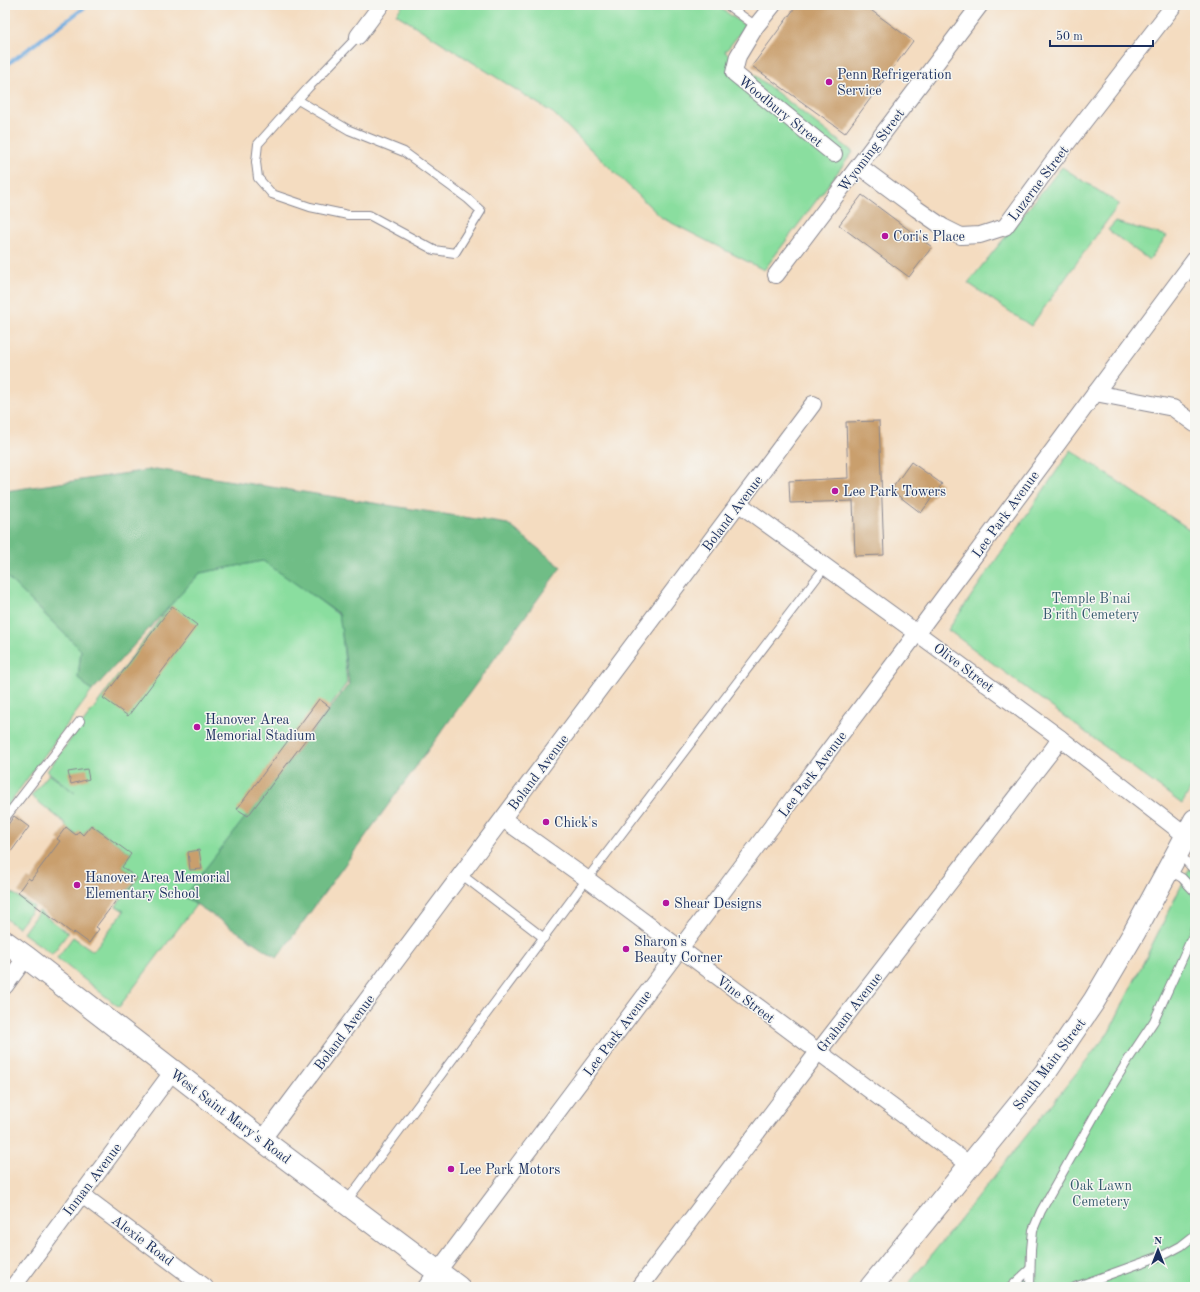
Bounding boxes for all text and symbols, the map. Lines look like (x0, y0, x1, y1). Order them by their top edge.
scale bar (1050, 22, 1153, 48)
text: 50 m (1056, 30, 1083, 43)
place label: Penn Refrigeration Service (837, 68, 952, 98)
street label: Woodbury Street (736, 74, 825, 150)
marker: Penn Refrigeration Service (824, 77, 834, 87)
street label: Wyoming Street (836, 107, 907, 195)
street label: Luzerne Street (1006, 143, 1072, 224)
place label: Cori's Place (893, 230, 965, 244)
marker: Cori's Place (880, 231, 890, 241)
street label: Lee Park Avenue (970, 469, 1042, 561)
street label: Boland Avenue (700, 473, 766, 554)
place label: Lee Park Towers (843, 485, 946, 499)
marker: Lee Park Towers (830, 486, 840, 496)
park label: Temple B'nai B'rith Cemetery (1043, 592, 1140, 622)
street label: Olive Street (931, 641, 996, 695)
place label: Hanover Area Memorial Stadium (205, 713, 316, 743)
marker: Hanover Area Memorial Stadium (192, 722, 202, 732)
street label: Lee Park Avenue (776, 729, 850, 820)
street label: Boland Avenue (506, 732, 572, 813)
place label: Chick's (554, 816, 598, 830)
marker: Chick's (541, 817, 551, 827)
place label: Hanover Area Memorial Elementary School (85, 871, 230, 901)
marker: Hanover Area Memorial Elementary School (72, 880, 82, 890)
place label: Shear Designs (674, 897, 762, 911)
marker: Shear Designs (661, 898, 671, 908)
place label: Sharon's Beauty Corner (634, 935, 723, 965)
marker: Sharon's Beauty Corner (621, 944, 631, 954)
street label: Graham Avenue (814, 970, 885, 1055)
street label: Vine Street (714, 973, 777, 1026)
street label: Lee Park Avenue (581, 988, 655, 1079)
street label: Boland Avenue (312, 992, 378, 1073)
street label: South Main Street (1011, 1016, 1089, 1113)
street label: West Saint Mary's Road (167, 1067, 293, 1167)
street label: Inman Avenue (61, 1141, 125, 1219)
place label: Lee Park Motors (459, 1163, 560, 1177)
marker: Lee Park Motors (446, 1164, 456, 1174)
park label: Oak Lawn Cemetery (1070, 1179, 1133, 1209)
street label: Alexie Road (109, 1213, 176, 1269)
north arrow (1138, 1230, 1178, 1270)
text: N (1154, 1236, 1163, 1247)

